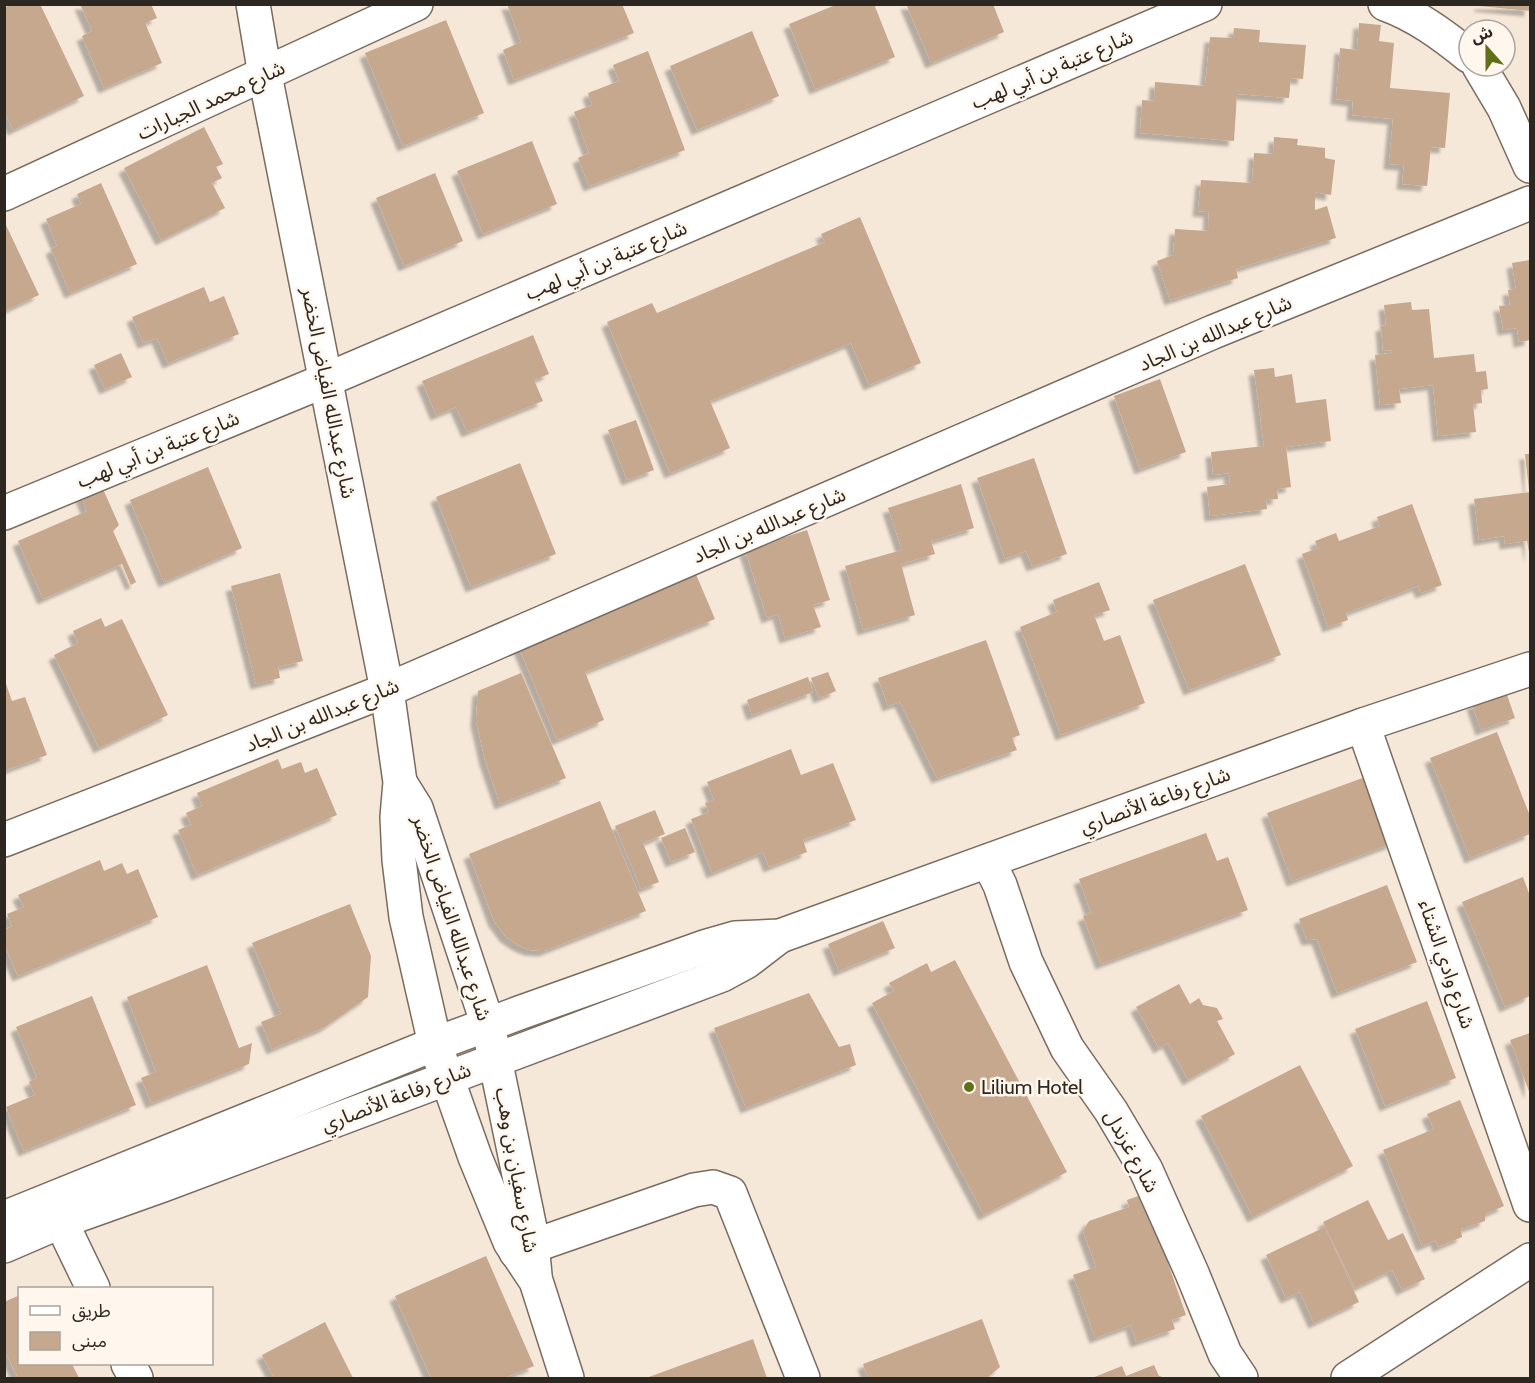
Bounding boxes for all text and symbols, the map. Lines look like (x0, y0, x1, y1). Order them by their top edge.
north arrow (1457, 18, 1517, 78)
text: ش (1468, 22, 1496, 47)
street label: شارع عتبة بن أبي لهب (968, 24, 1138, 117)
street label: شارع محمد الجبارات (133, 55, 290, 147)
street label: شارع عتبة بن أبي لهب (522, 215, 692, 308)
street label: شارع عبدالله الفياض الخضر (294, 284, 361, 501)
street label: شارع عبدالله بن الجاد (1135, 290, 1296, 379)
street label: شارع عتبة بن أبي لهب (73, 405, 244, 496)
street label: شارع عبدالله بن الجاد (689, 482, 850, 571)
street label: شارع عبدالله بن الجاد (242, 673, 404, 760)
street label: شارع رفاعة الأنصاري (1076, 762, 1235, 842)
street label: شارع عبدالله الفياض الخضر (404, 811, 497, 1025)
street label: شارع وادي الشتاء (1410, 896, 1480, 1033)
street label: شارع رفاعة الأنصاري (318, 1057, 476, 1140)
place label: Lilium Hotel (981, 1075, 1083, 1099)
marker: Lilium Hotel (962, 1080, 976, 1094)
street label: شارع سفيان بن وهب (488, 1086, 543, 1255)
street label: شارع غرندل (1097, 1105, 1165, 1198)
legend (18, 1287, 213, 1365)
text: طريق (72, 1300, 111, 1322)
text: مبنى (72, 1330, 107, 1352)

